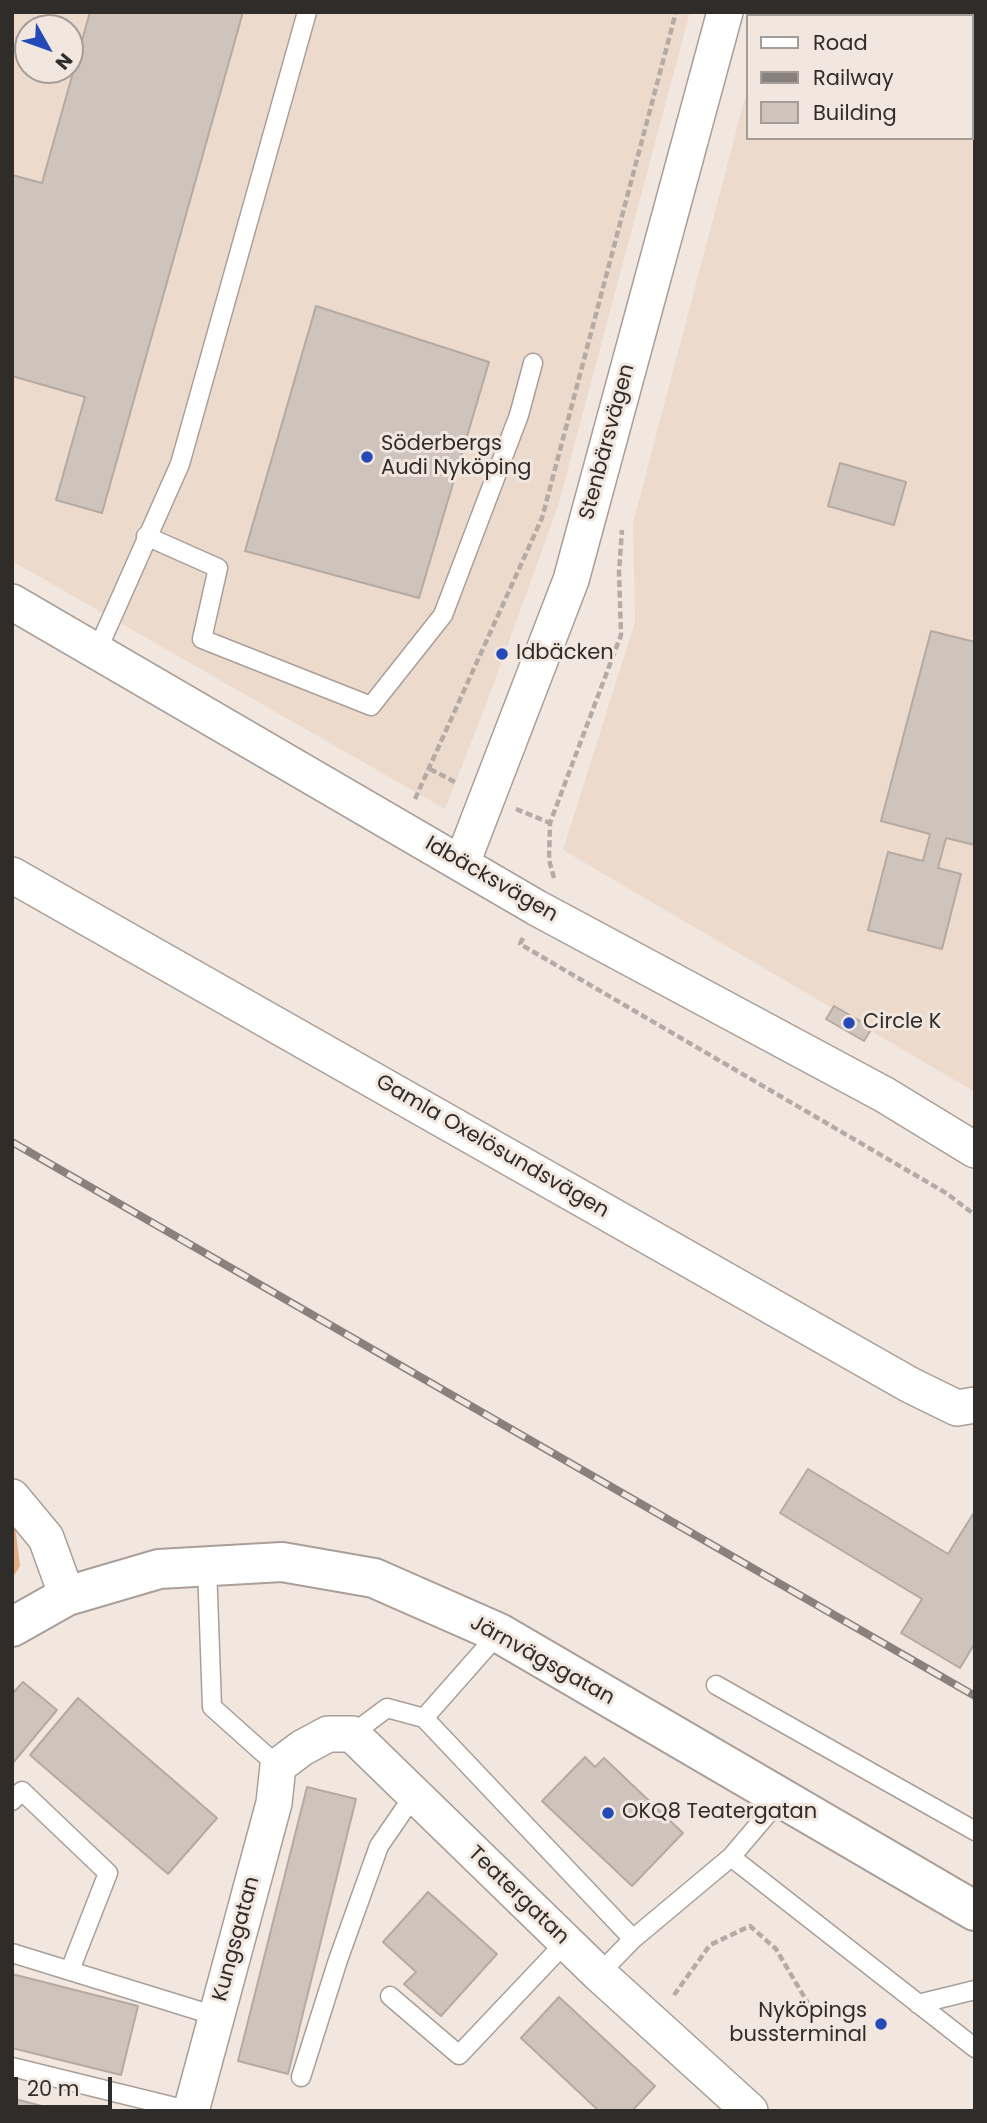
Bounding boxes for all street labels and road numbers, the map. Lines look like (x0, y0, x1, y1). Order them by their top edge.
street label: Stenbärsvägen (575, 361, 641, 523)
street label: Idbäcksvägen (420, 832, 562, 928)
street label: Gamla Oxelösundsvägen (371, 1070, 613, 1224)
street label: Järnvägsgatan (465, 1611, 619, 1711)
street label: Teatergatan (462, 1842, 574, 1950)
street label: Kungsgatan (208, 1874, 266, 2004)

